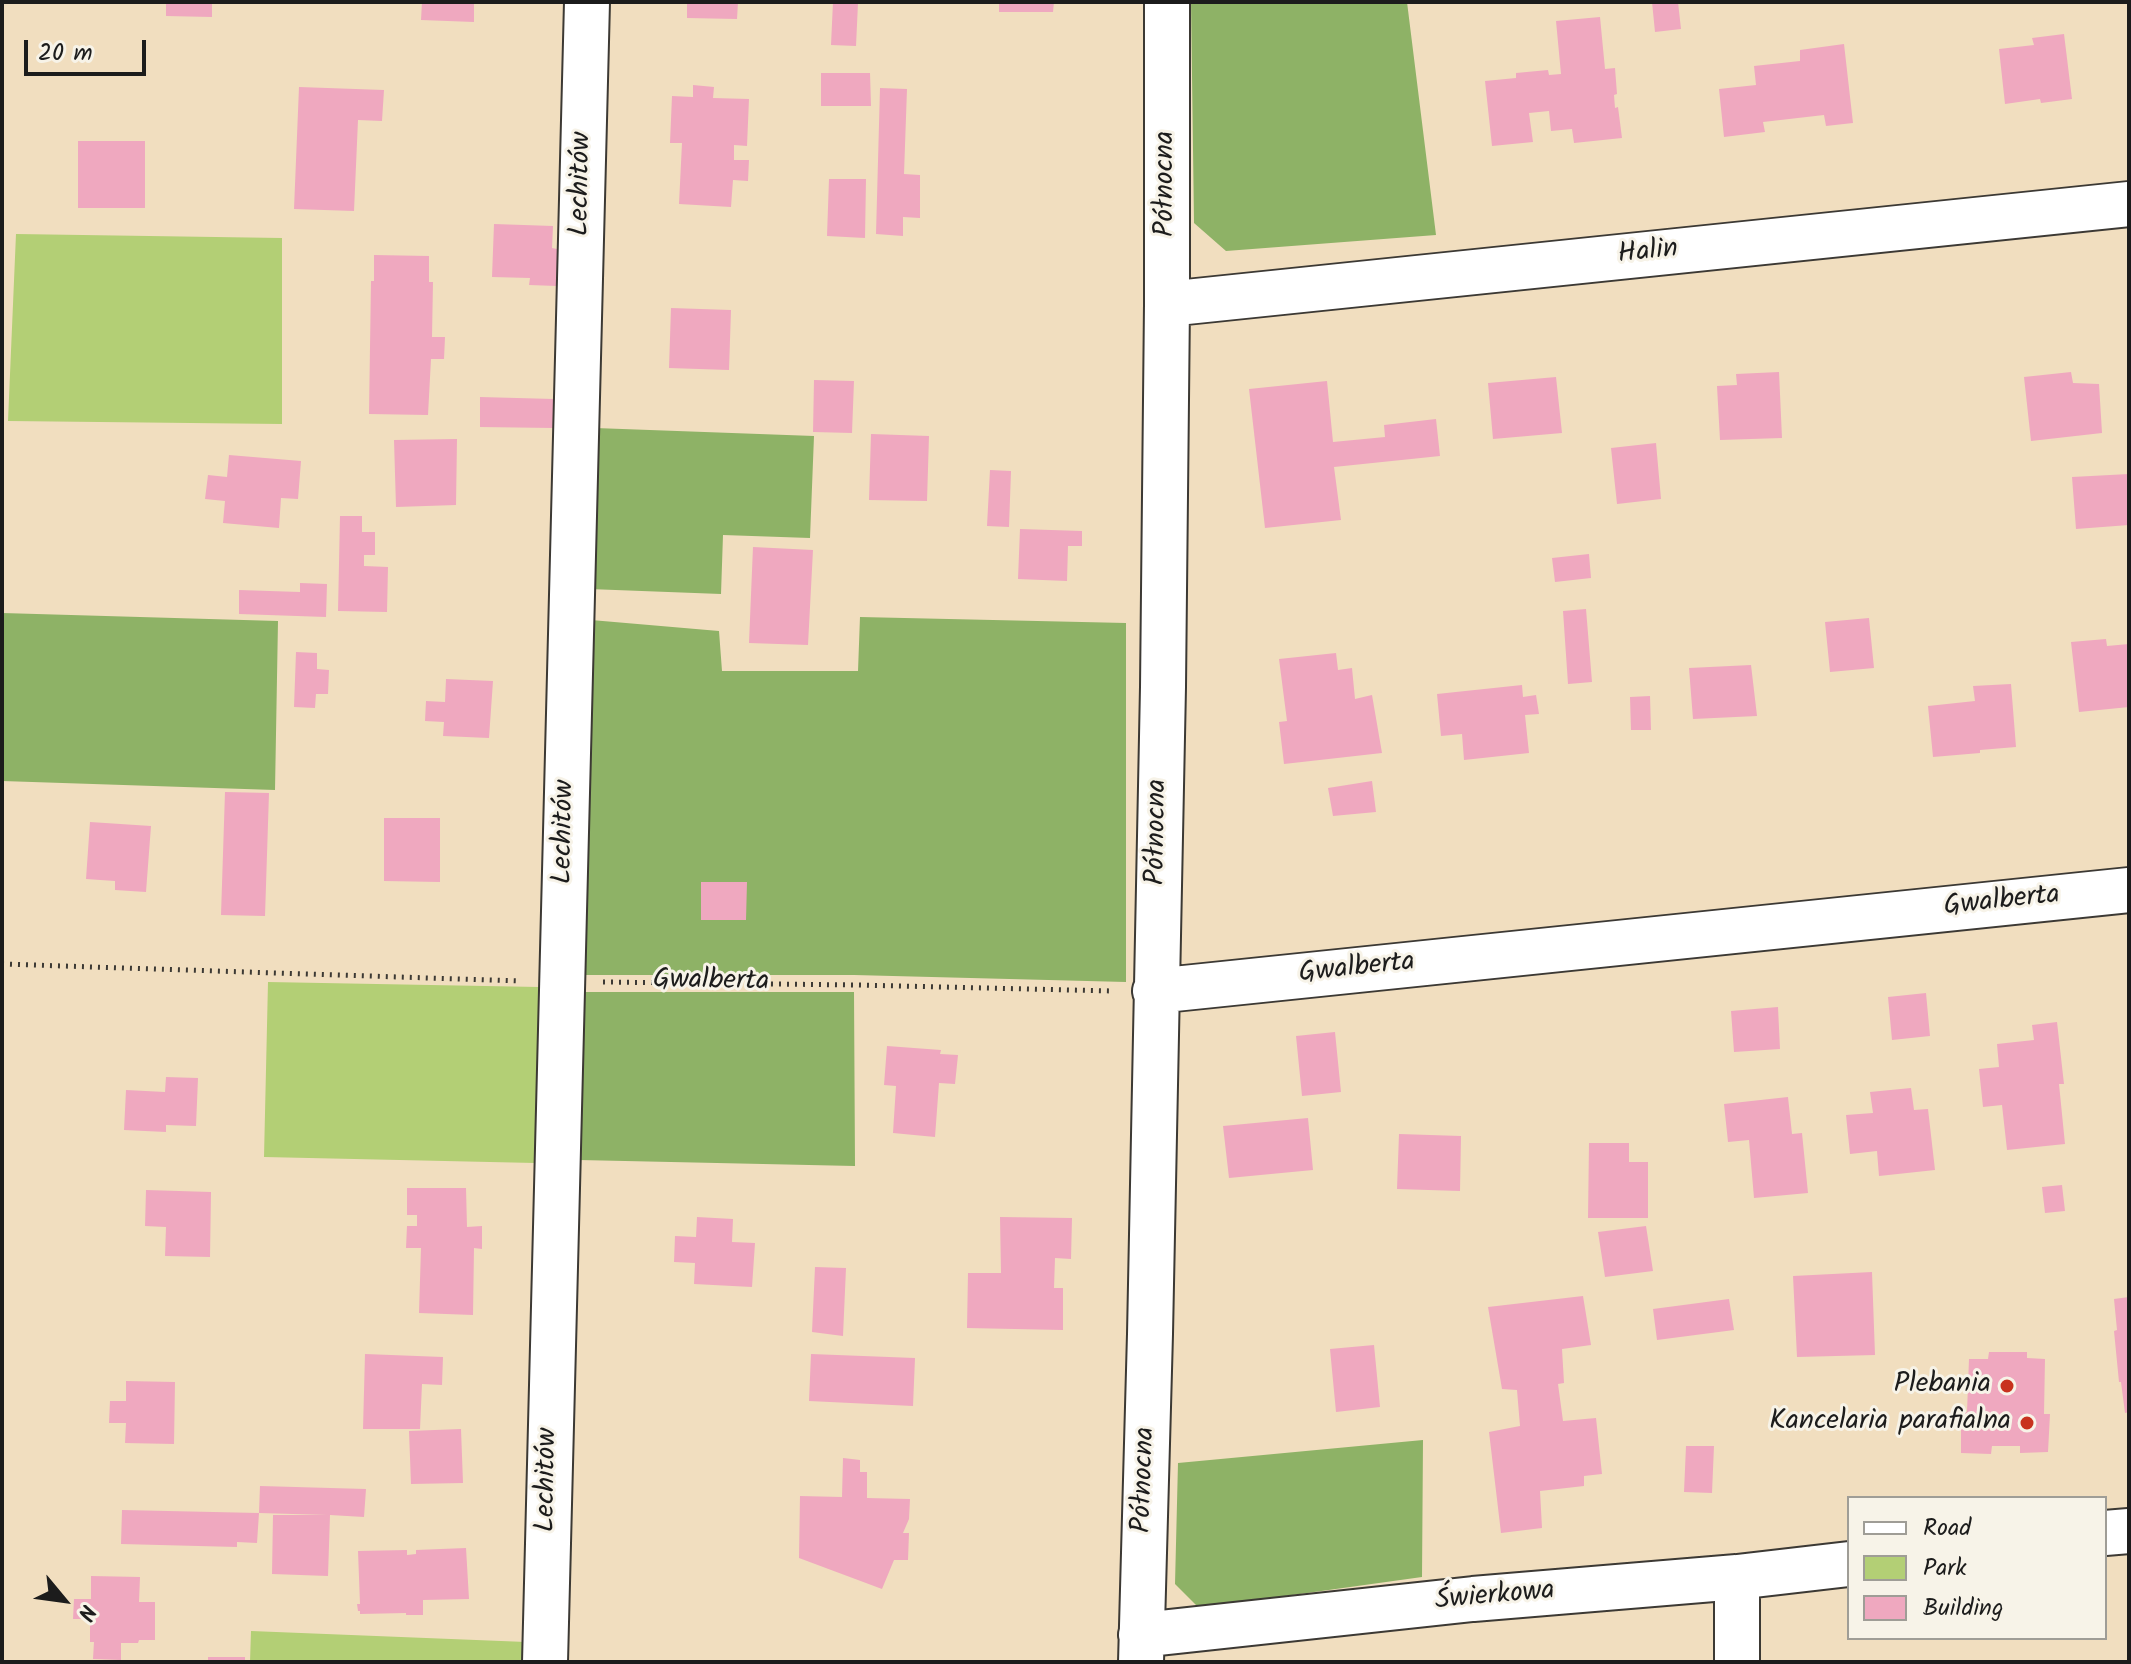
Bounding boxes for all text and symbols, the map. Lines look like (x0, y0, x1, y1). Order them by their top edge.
scale bar (28, 24, 150, 74)
text: 20 m (38, 34, 93, 73)
street label: Północna (1150, 131, 1184, 237)
street label: Lechitów (565, 132, 601, 236)
street label: Halin (1616, 234, 1680, 274)
street label: Północna (1141, 779, 1177, 885)
street label: Lechitów (548, 780, 584, 884)
street label: Gwalberta (1942, 880, 2062, 926)
street label: Gwalberta (1297, 947, 1417, 993)
street label: Gwalberta (652, 965, 770, 1001)
place label: Plebania (1894, 1369, 1991, 1403)
marker: Plebania (1998, 1377, 2016, 1395)
place label: Kancelaria parafialna (1769, 1406, 2011, 1440)
marker: Kancelaria parafialna (2018, 1414, 2036, 1432)
street label: Północna (1127, 1426, 1165, 1534)
street label: Lechitów (531, 1428, 567, 1532)
legend (1847, 1496, 2107, 1640)
text: Road (1923, 1509, 1971, 1548)
text: Park (1923, 1549, 1967, 1588)
north arrow (24, 1560, 104, 1640)
street label: Świerkowa (1434, 1576, 1556, 1620)
text: Building (1923, 1589, 2003, 1628)
text: N (67, 1597, 104, 1626)

